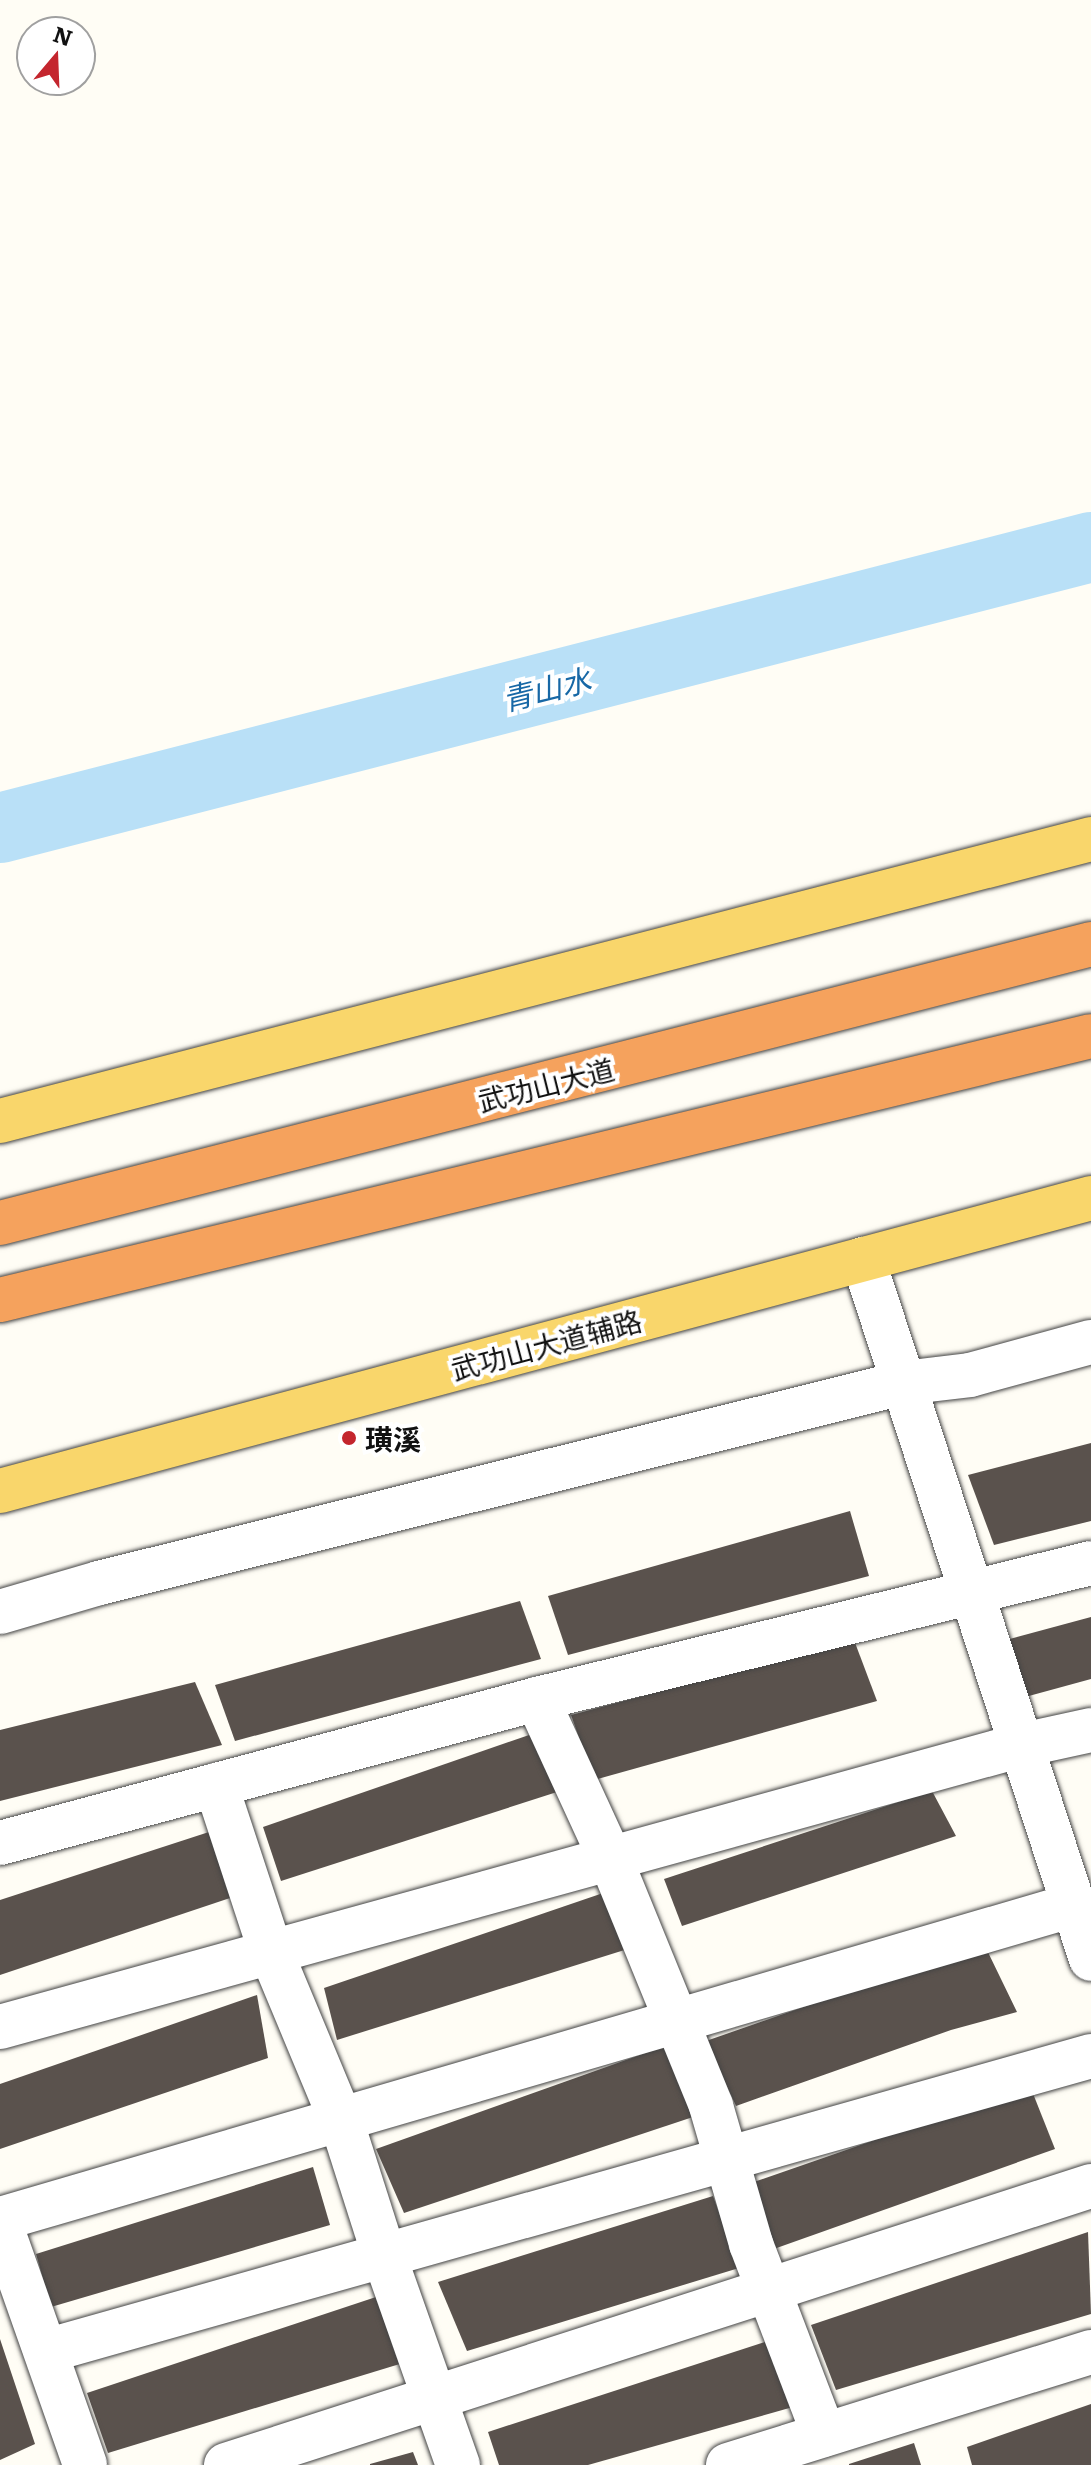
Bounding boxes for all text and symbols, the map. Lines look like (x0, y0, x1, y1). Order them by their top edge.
north arrow (16, 16, 96, 96)
text: N (49, 16, 77, 53)
water label: 青山水 (498, 660, 594, 716)
street label: 武功山大道 (474, 1051, 618, 1117)
street label: 武功山大道辅路 (447, 1302, 645, 1386)
place label: 璜溪 (365, 1421, 421, 1455)
marker: 璜溪 (340, 1429, 358, 1447)

